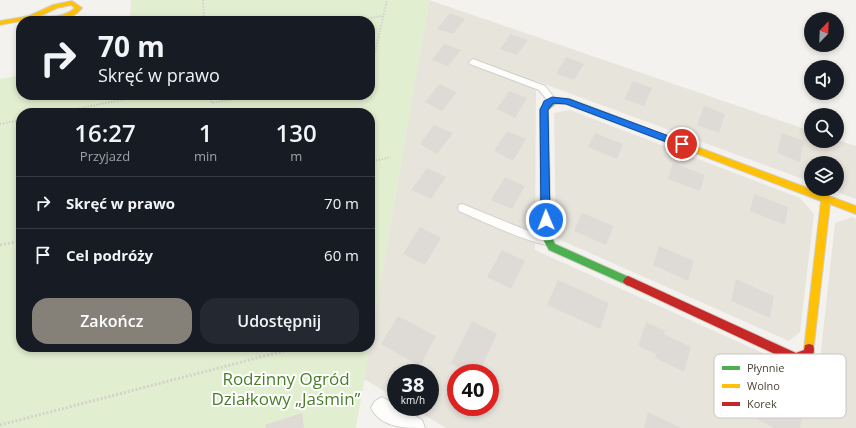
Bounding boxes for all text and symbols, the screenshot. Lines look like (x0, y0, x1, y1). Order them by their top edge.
north arrow (804, 12, 844, 52)
map controls (804, 12, 844, 196)
text: 70 m (98, 27, 165, 65)
icon: right (32, 32, 84, 84)
button: sound (804, 60, 844, 100)
text: Skręć w prawo (98, 63, 220, 87)
button: search (804, 108, 844, 148)
text: 16:27 (74, 116, 136, 149)
text: 1 (199, 116, 213, 149)
text: 130 (276, 116, 317, 149)
pin (665, 127, 699, 161)
icon: arrive (671, 133, 693, 155)
text: Przyjazd (80, 147, 130, 165)
text: min (194, 147, 217, 165)
text: m (290, 147, 302, 165)
button: layers (804, 156, 844, 196)
icon: right (32, 192, 54, 214)
text: Skręć w prawo (66, 193, 175, 213)
text: 70 m (324, 193, 359, 213)
position arrow (525, 199, 567, 241)
icon: arrive (32, 244, 54, 266)
text: Cel podróży (66, 245, 153, 265)
text: 60 m (324, 245, 359, 265)
button: Zakończ (32, 298, 192, 344)
button: Udostępnij (200, 298, 359, 344)
legend (714, 354, 846, 418)
text: Płynnie (747, 360, 784, 375)
speed limit sign: 40 (447, 364, 499, 416)
park label: Rodzinny Ogród Działkowy „Jaśmin” (211, 367, 361, 410)
text: 38 (402, 371, 424, 398)
text: Wolno (747, 378, 780, 393)
text: km/h (401, 393, 425, 407)
text: Korek (747, 396, 777, 411)

